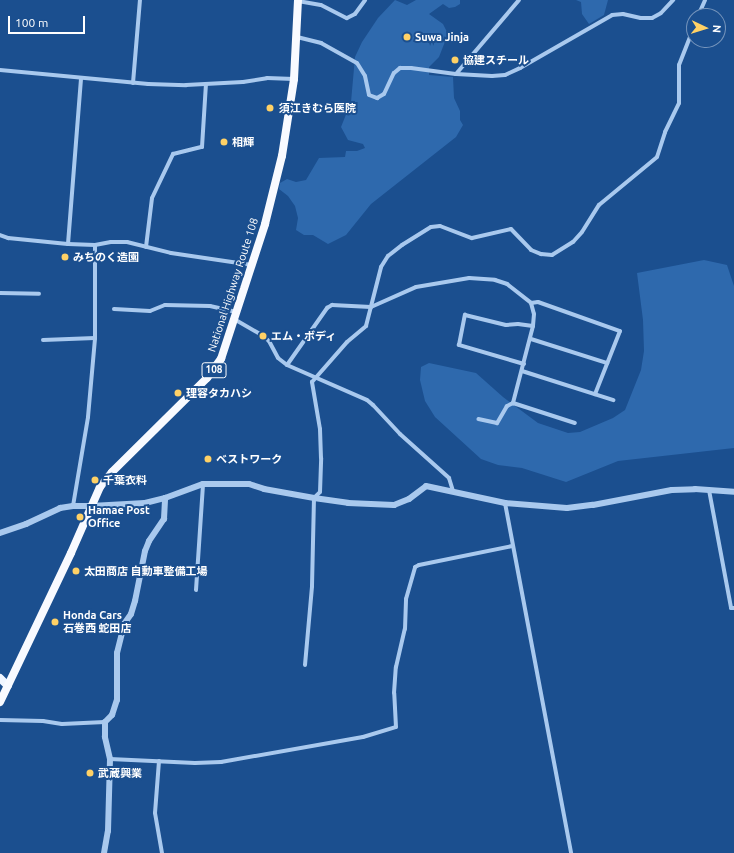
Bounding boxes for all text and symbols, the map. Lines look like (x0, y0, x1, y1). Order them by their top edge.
scale bar (10, 8, 87, 34)
north arrow (686, 8, 726, 48)
text: 100 m (15, 16, 48, 29)
text: N (711, 24, 723, 33)
place label: Suwa Jinja (415, 30, 469, 44)
marker: Suwa Jinja (402, 32, 412, 42)
place label: 協建スチール (463, 53, 529, 67)
marker: 協建スチール (450, 55, 460, 65)
place label: 須江きむら医院 (279, 101, 356, 115)
marker: 須江きむら医院 (264, 102, 276, 114)
place label: 相輝 (232, 135, 254, 149)
marker: 相輝 (219, 137, 229, 147)
street label: National Highway Route 108 (205, 216, 261, 354)
place label: みちのく造園 (73, 250, 139, 264)
marker: みちのく造園 (60, 252, 70, 262)
place label: エム・ボディ (271, 329, 337, 343)
marker: エム・ボディ (258, 331, 268, 341)
road number: 108 (201, 362, 227, 378)
place label: 理容タカハシ (186, 386, 252, 400)
marker: 理容タカハシ (173, 388, 183, 398)
place label: ベストワーク (216, 452, 282, 466)
marker: ベストワーク (203, 454, 213, 464)
place label: 千葉衣料 (103, 473, 147, 487)
marker: 千葉衣料 (90, 475, 100, 485)
place label: Hamae Post Office (88, 504, 150, 530)
marker: Hamae Post Office (75, 512, 85, 522)
place label: 太田商店 自動車整備工場 (84, 564, 208, 578)
marker: 太田商店 自動車整備工場 (71, 566, 81, 576)
place label: Honda Cars 石巻西 蛇田店 (63, 609, 132, 635)
marker: Honda Cars 石巻西 蛇田店 (50, 617, 60, 627)
place label: 武蔵興業 (98, 766, 142, 780)
marker: 武蔵興業 (85, 768, 95, 778)

